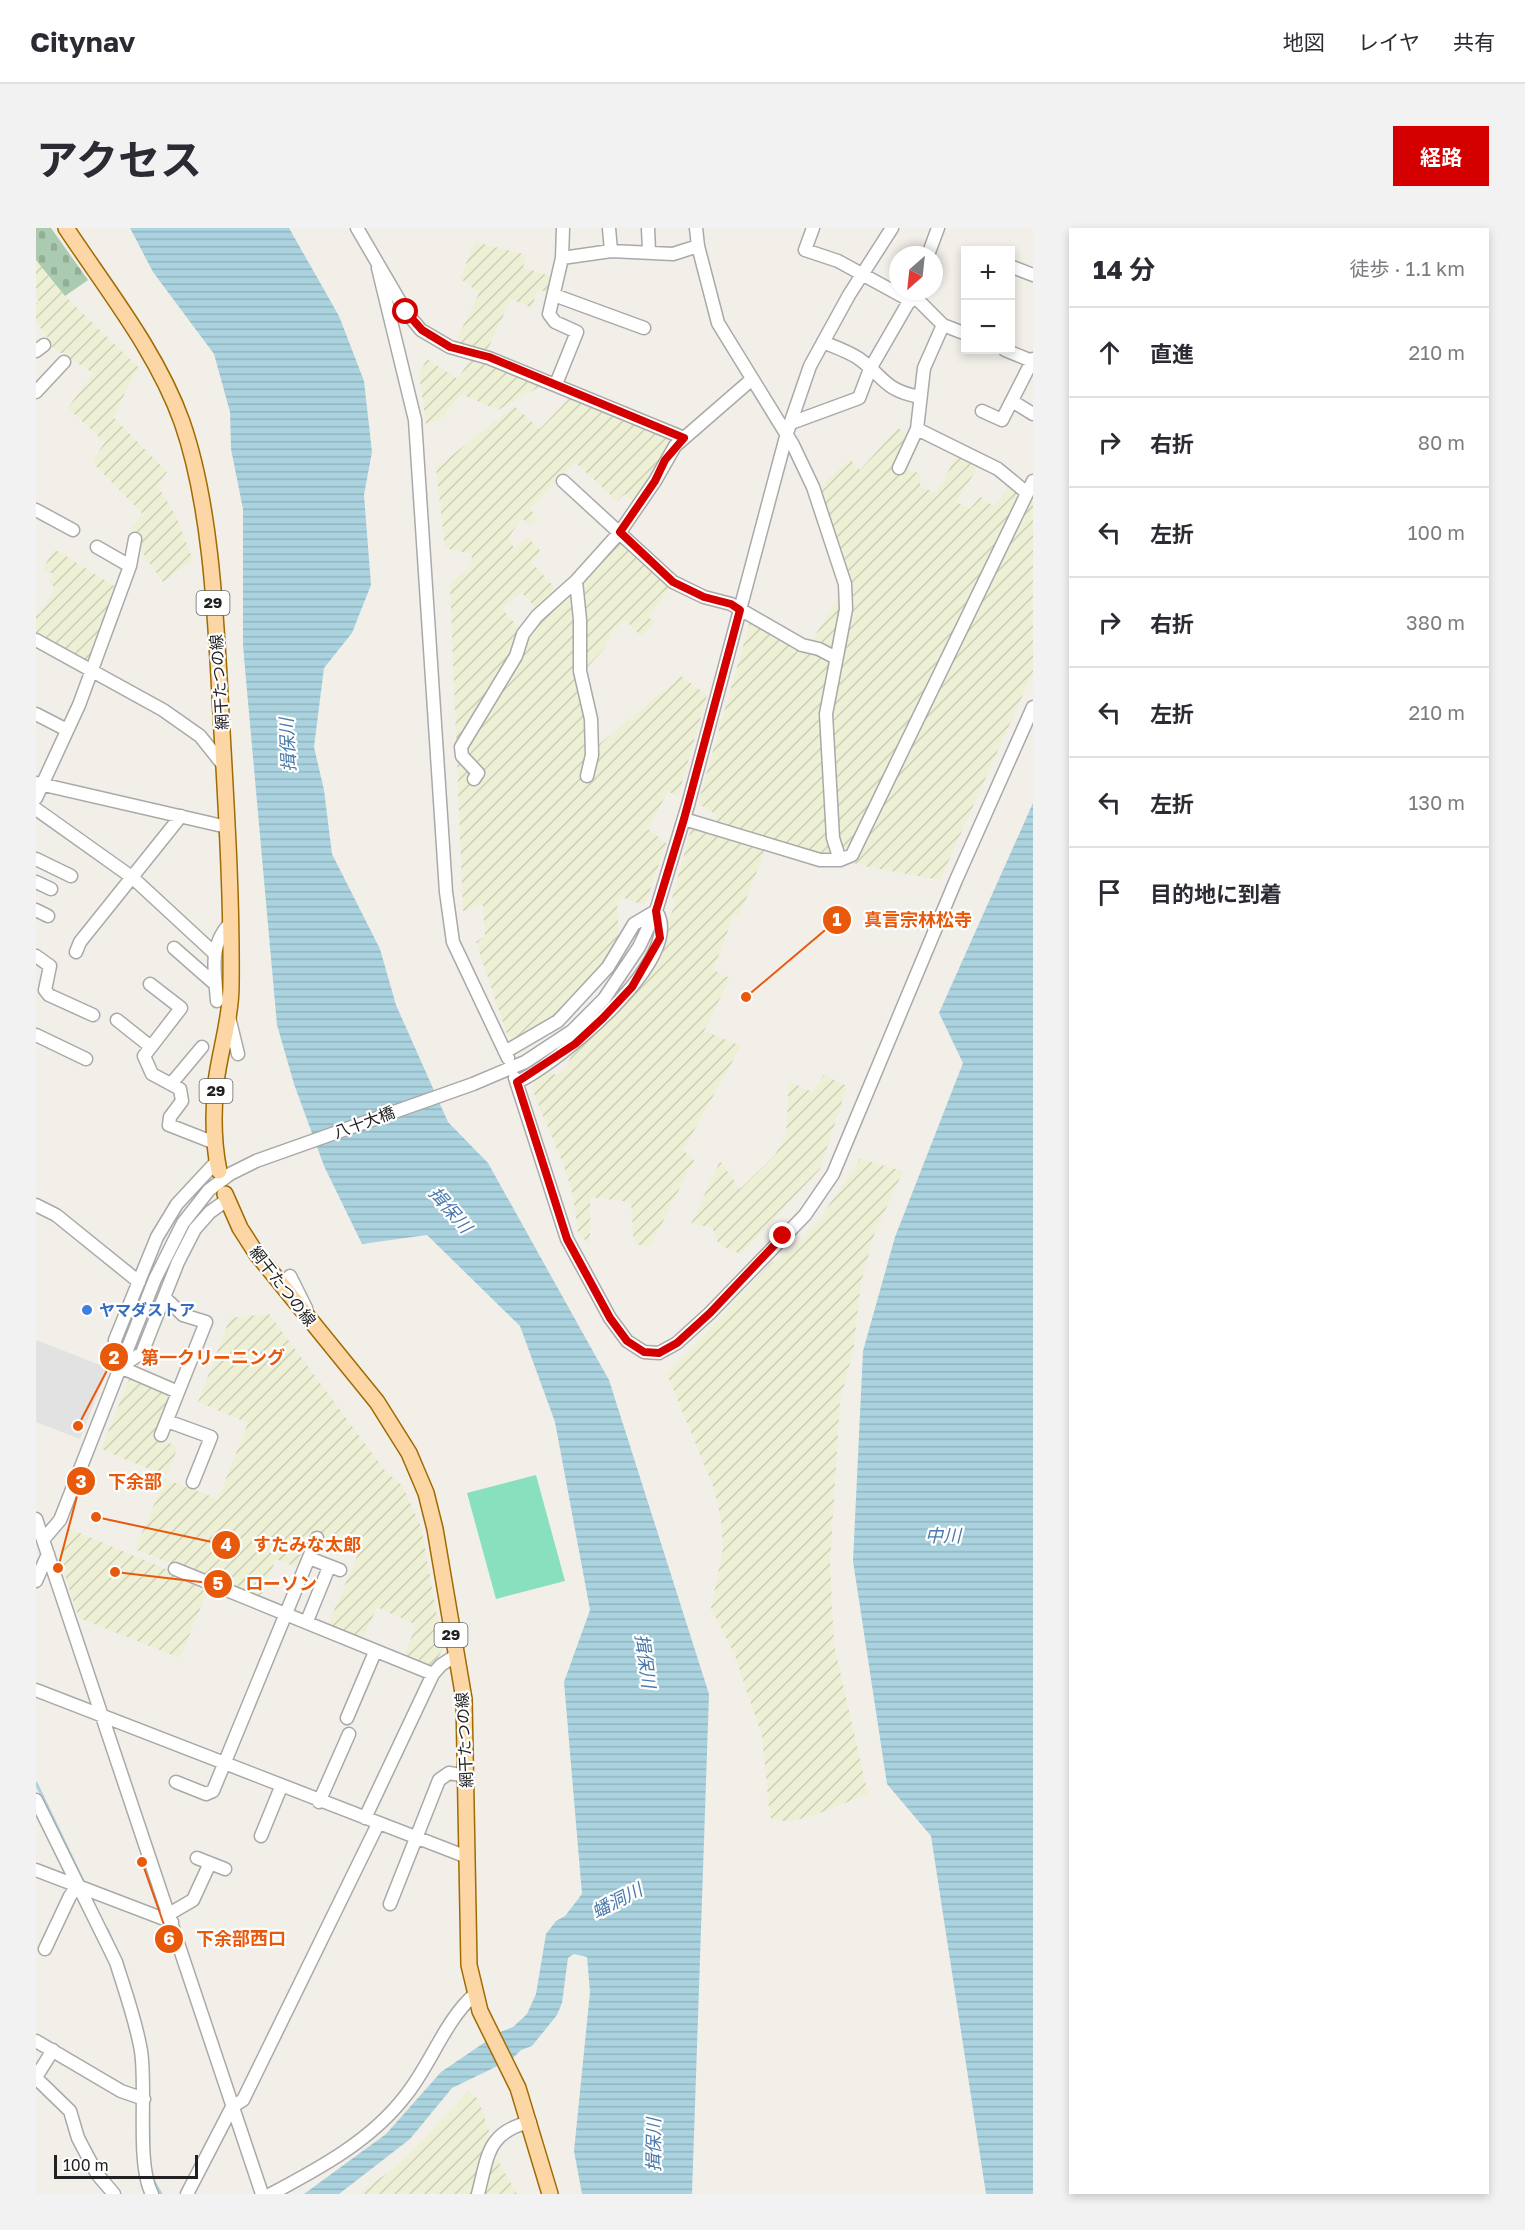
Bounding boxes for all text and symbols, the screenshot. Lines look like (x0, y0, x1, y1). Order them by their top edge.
text: Citynav (30, 25, 135, 58)
text: 地図 (1283, 29, 1325, 55)
text: レイヤ (1358, 29, 1420, 55)
text: 共有 (1453, 29, 1495, 55)
button: 経路 (1393, 126, 1489, 186)
text: アクセス (36, 134, 202, 184)
north arrow (889, 246, 943, 300)
map controls (961, 246, 1015, 354)
button: + (961, 246, 1015, 300)
text: 14 分 (1093, 254, 1155, 285)
text: 徒歩 · 1.1 km (1350, 256, 1465, 280)
route start (392, 298, 418, 324)
button: − (961, 300, 1015, 354)
icon: ahead (1093, 336, 1126, 369)
text: 直進 (1150, 340, 1194, 367)
text: 210 m (1409, 340, 1465, 364)
icon: right (1093, 426, 1126, 459)
text: 右折 (1150, 430, 1194, 457)
text: 80 m (1418, 430, 1465, 454)
icon: left (1093, 516, 1126, 549)
text: 左折 (1150, 520, 1194, 547)
text: 100 m (1408, 520, 1465, 544)
road number: 29 (196, 591, 230, 615)
icon: right (1093, 606, 1126, 639)
text: 右折 (1150, 610, 1194, 637)
text: 380 m (1406, 610, 1465, 634)
street label: 網干たつの線 (206, 633, 232, 731)
icon: left (1093, 696, 1126, 729)
text: 左折 (1150, 700, 1194, 727)
text: 210 m (1409, 700, 1465, 724)
water label: 揖保川 (274, 716, 299, 773)
icon: left (1093, 786, 1126, 819)
text: 左折 (1150, 790, 1194, 817)
text: 130 m (1409, 790, 1465, 814)
icon: arrive (1093, 876, 1126, 909)
text: 目的地に到着 (1150, 880, 1282, 907)
callout: 真言宗林松寺 (822, 902, 984, 938)
text: 1 (832, 908, 842, 930)
text: 真言宗林松寺 (864, 908, 972, 930)
road number: 29 (200, 1079, 232, 1103)
street label: 八十大橋 (331, 1102, 397, 1142)
water label: 揖保川 (425, 1182, 478, 1238)
route end (769, 1222, 795, 1248)
street label: 網干たつの線 (246, 1242, 320, 1330)
place label: ヤマダストア (99, 1300, 195, 1320)
marker: ヤマダストア (80, 1303, 94, 1317)
callout: 第一クリーニング (99, 1339, 297, 1375)
text: 2 (109, 1346, 120, 1368)
text: 第一クリーニング (141, 1346, 285, 1368)
callout: 下余部 (66, 1463, 174, 1499)
text: 3 (76, 1470, 87, 1492)
text: 下余部 (108, 1470, 162, 1492)
water label: 中川 (925, 1524, 963, 1546)
callout: すたみな太郎 (211, 1527, 373, 1563)
text: 4 (220, 1533, 232, 1555)
text: すたみな太郎 (253, 1533, 361, 1555)
callout: ローソン (203, 1566, 329, 1602)
text: 5 (213, 1572, 224, 1594)
text: ローソン (245, 1572, 317, 1594)
road number: 29 (434, 1623, 468, 1647)
water label: 揖保川 (631, 1633, 661, 1691)
street label: 網干たつの線 (452, 1692, 476, 1788)
water label: 蟠洞川 (587, 1877, 647, 1922)
callout: 下余部西口 (154, 1921, 298, 1957)
text: 6 (163, 1927, 175, 1949)
text: 下余部西口 (196, 1927, 286, 1949)
water label: 揖保川 (642, 2116, 664, 2172)
scale bar (54, 2152, 198, 2180)
text: 100 m (63, 2155, 109, 2175)

